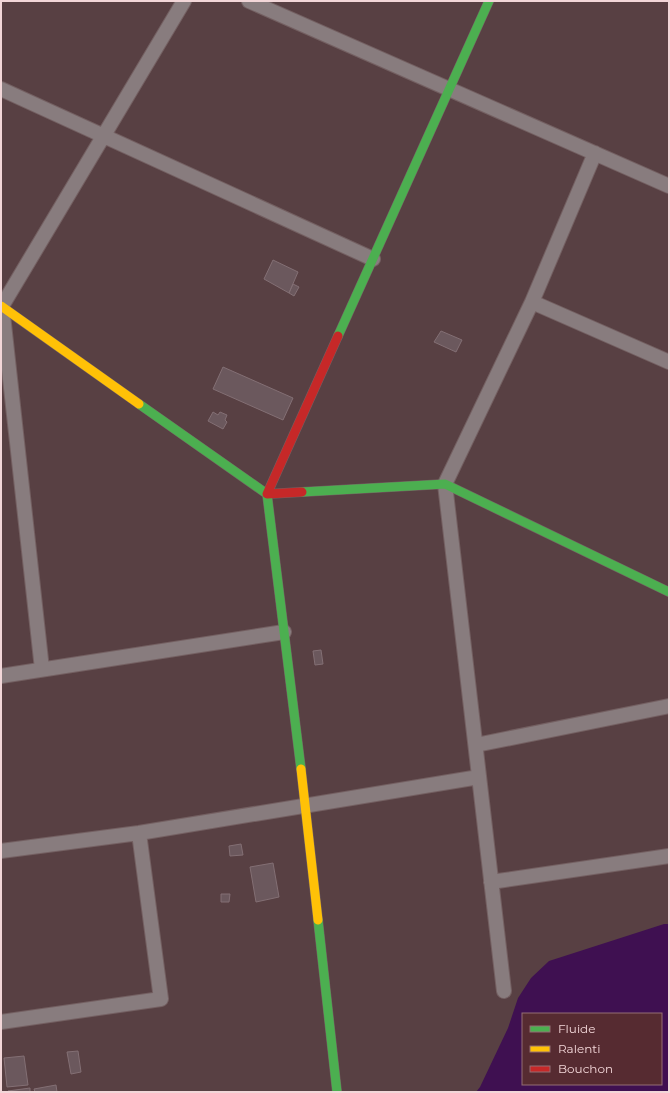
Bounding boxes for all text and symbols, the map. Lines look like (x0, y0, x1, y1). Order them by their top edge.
legend (522, 1013, 662, 1085)
text: Fluide (558, 1021, 596, 1036)
text: Ralenti (558, 1041, 600, 1056)
text: Bouchon (558, 1061, 613, 1076)

